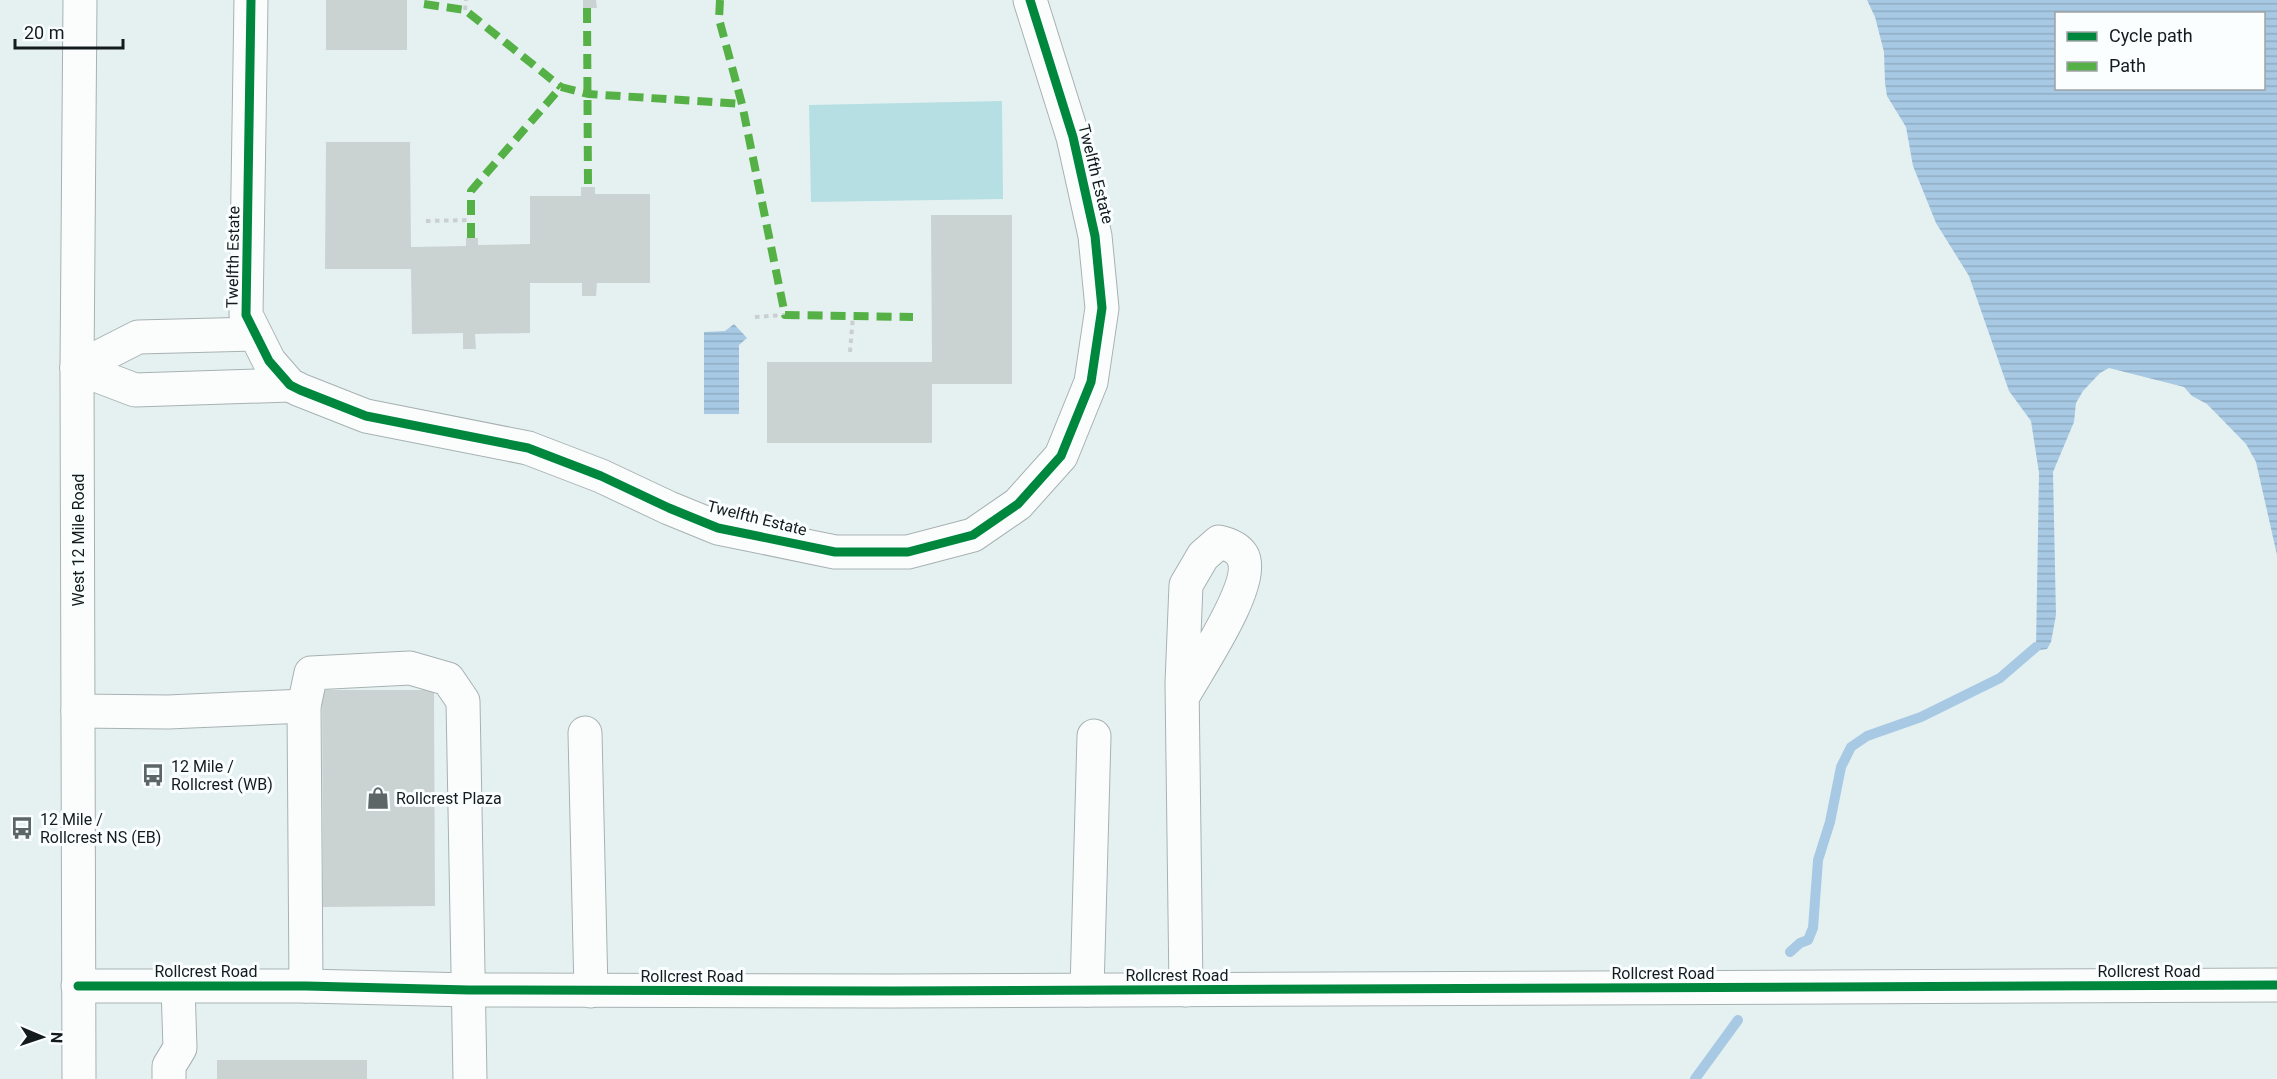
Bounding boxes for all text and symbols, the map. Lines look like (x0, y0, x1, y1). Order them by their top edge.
scale bar (15, 12, 123, 50)
legend (2055, 12, 2265, 90)
text: 20 m (24, 22, 64, 43)
text: Cycle path (2109, 25, 2193, 46)
text: Path (2109, 55, 2146, 76)
street label: Twelfth Estate (1074, 122, 1118, 226)
street label: Twelfth Estate (223, 206, 243, 308)
street label: West 12 Mile Road (69, 474, 88, 606)
street label: Twelfth Estate (705, 496, 809, 540)
place label: 12 Mile / Rollcrest (WB) (171, 757, 273, 794)
bus stop icon: 12 Mile / Rollcrest (WB) (140, 762, 166, 788)
shop icon: Rollcrest Plaza (365, 785, 391, 811)
place label: Rollcrest Plaza (396, 789, 502, 808)
place label: 12 Mile / Rollcrest NS (EB) (40, 810, 161, 847)
bus stop icon: 12 Mile / Rollcrest NS (EB) (9, 815, 35, 841)
street label: Rollcrest Road (154, 962, 258, 981)
street label: Rollcrest Road (2097, 962, 2201, 981)
street label: Rollcrest Road (1611, 964, 1715, 983)
street label: Rollcrest Road (1125, 966, 1229, 985)
street label: Rollcrest Road (640, 967, 744, 986)
north arrow (12, 1007, 72, 1067)
text: N (47, 1032, 66, 1043)

